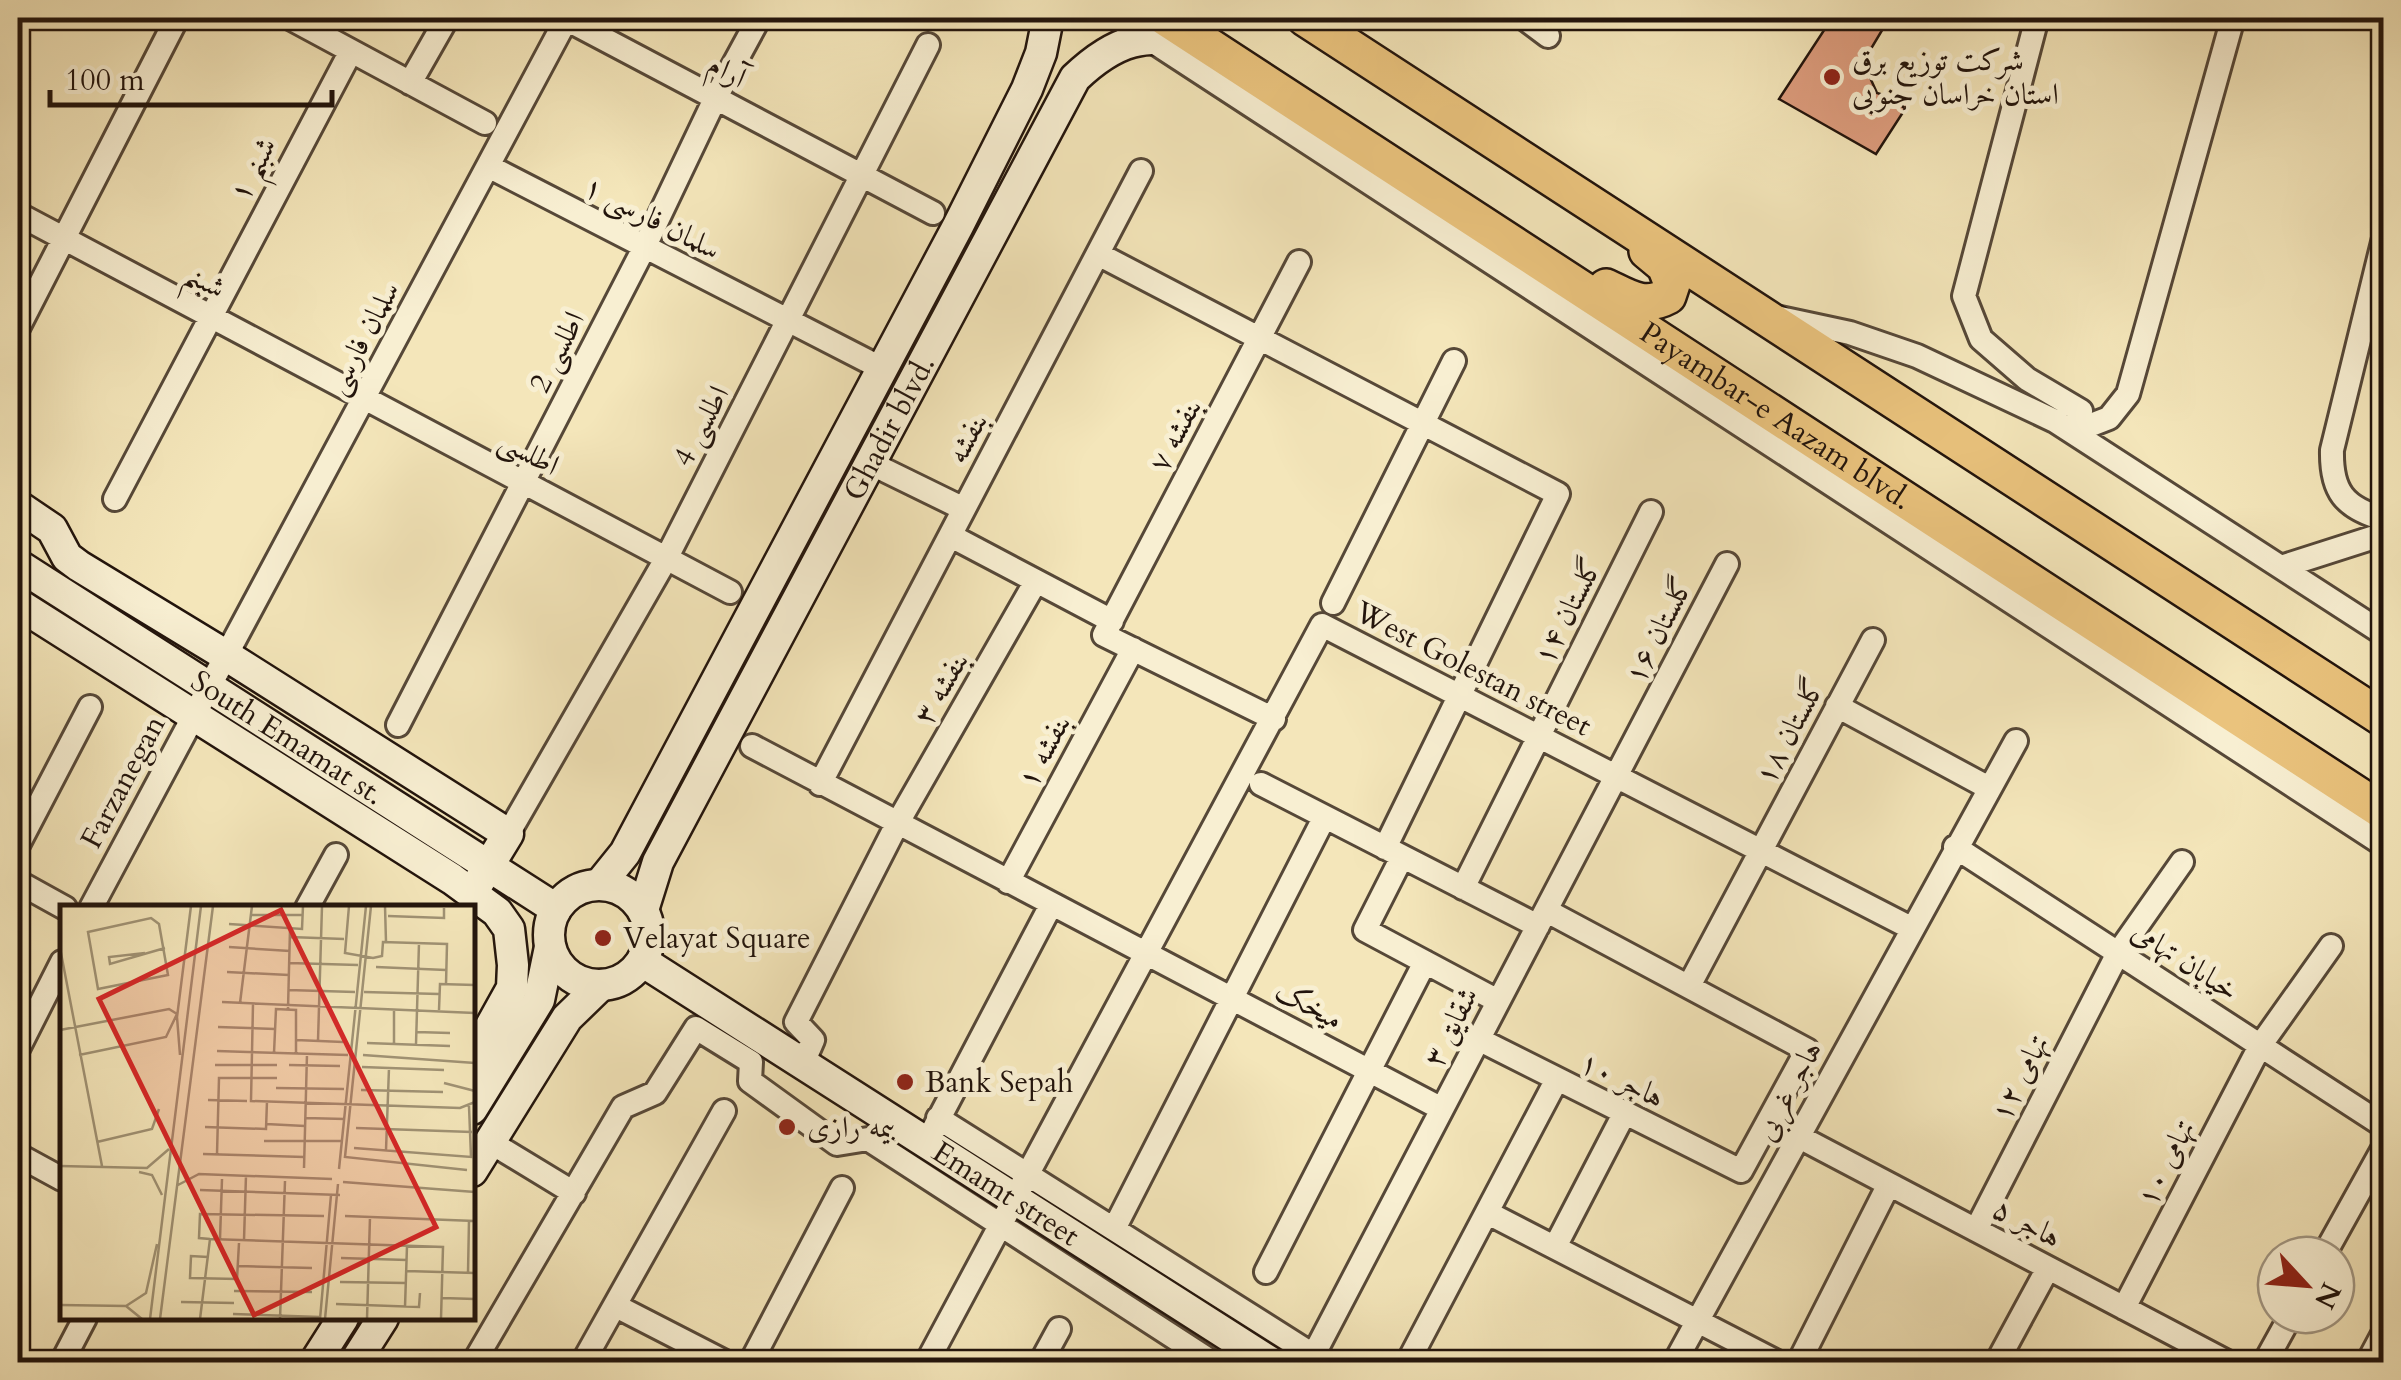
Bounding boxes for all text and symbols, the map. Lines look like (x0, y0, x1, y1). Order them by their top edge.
place label: شرکت توزیع برق استان خراسان جنوبی (1852, 40, 2059, 115)
street label: آرام (698, 44, 757, 104)
scale bar (50, 45, 332, 107)
text: 100 m (65, 60, 145, 101)
marker: شرکت توزیع برق استان خراسان جنوبی (1821, 66, 1843, 88)
street label: شبنم ۱ (219, 130, 294, 212)
street label: سلمان فارسی ۱ (576, 166, 728, 270)
street label: شبنم (173, 253, 233, 316)
street label: سلمان فارسی (316, 274, 410, 402)
street label: اطلسی 2 (519, 304, 595, 400)
street label: Payambar-e Aazam blvd. (1632, 312, 1920, 519)
street label: Ghadir blvd. (833, 348, 944, 508)
street label: اطلسی 4 (663, 378, 739, 474)
street label: بنفشه ۷ (1139, 391, 1211, 479)
street label: بنفشه (937, 405, 997, 471)
street label: اطلسی (492, 420, 566, 486)
street label: گلستان ۱۴ (1524, 551, 1612, 671)
street label: گلستان ۱۶ (1615, 570, 1703, 690)
street label: West Golestan street (1347, 591, 1599, 747)
street label: بنفشه ۳ (904, 644, 978, 732)
street label: South Emamat st. (183, 660, 392, 814)
street label: گلستان ۱۸ (1745, 671, 1835, 791)
street label: بنفشه ۱ (1008, 707, 1080, 795)
street label: Farzanegan (71, 708, 175, 856)
inset map (60, 905, 475, 1320)
street label: خیابان تهامی (2123, 911, 2247, 1011)
place label: Velayat Square (623, 918, 811, 959)
marker: Velayat Square (592, 927, 614, 949)
street label: میخک (1268, 970, 1350, 1040)
street label: شقایق ۳ (1413, 980, 1489, 1074)
street label: تهامی ۱۲ (1981, 1028, 2059, 1128)
street label: هاجر غربی (1746, 1034, 1832, 1148)
street label: هاجر ۱۰ (1573, 1042, 1671, 1118)
place label: Bank Sepah (925, 1062, 1074, 1103)
marker: Bank Sepah (894, 1071, 916, 1093)
place label: بیمه رازی (807, 1107, 895, 1148)
street label: تهامی ۱۰ (2127, 1113, 2205, 1213)
marker: بیمه رازی (776, 1116, 798, 1138)
street label: Emamt street (925, 1131, 1088, 1256)
street label: هاجر ۵ (1985, 1188, 2069, 1258)
north arrow (2256, 1235, 2356, 1335)
text: N (2305, 1276, 2350, 1315)

